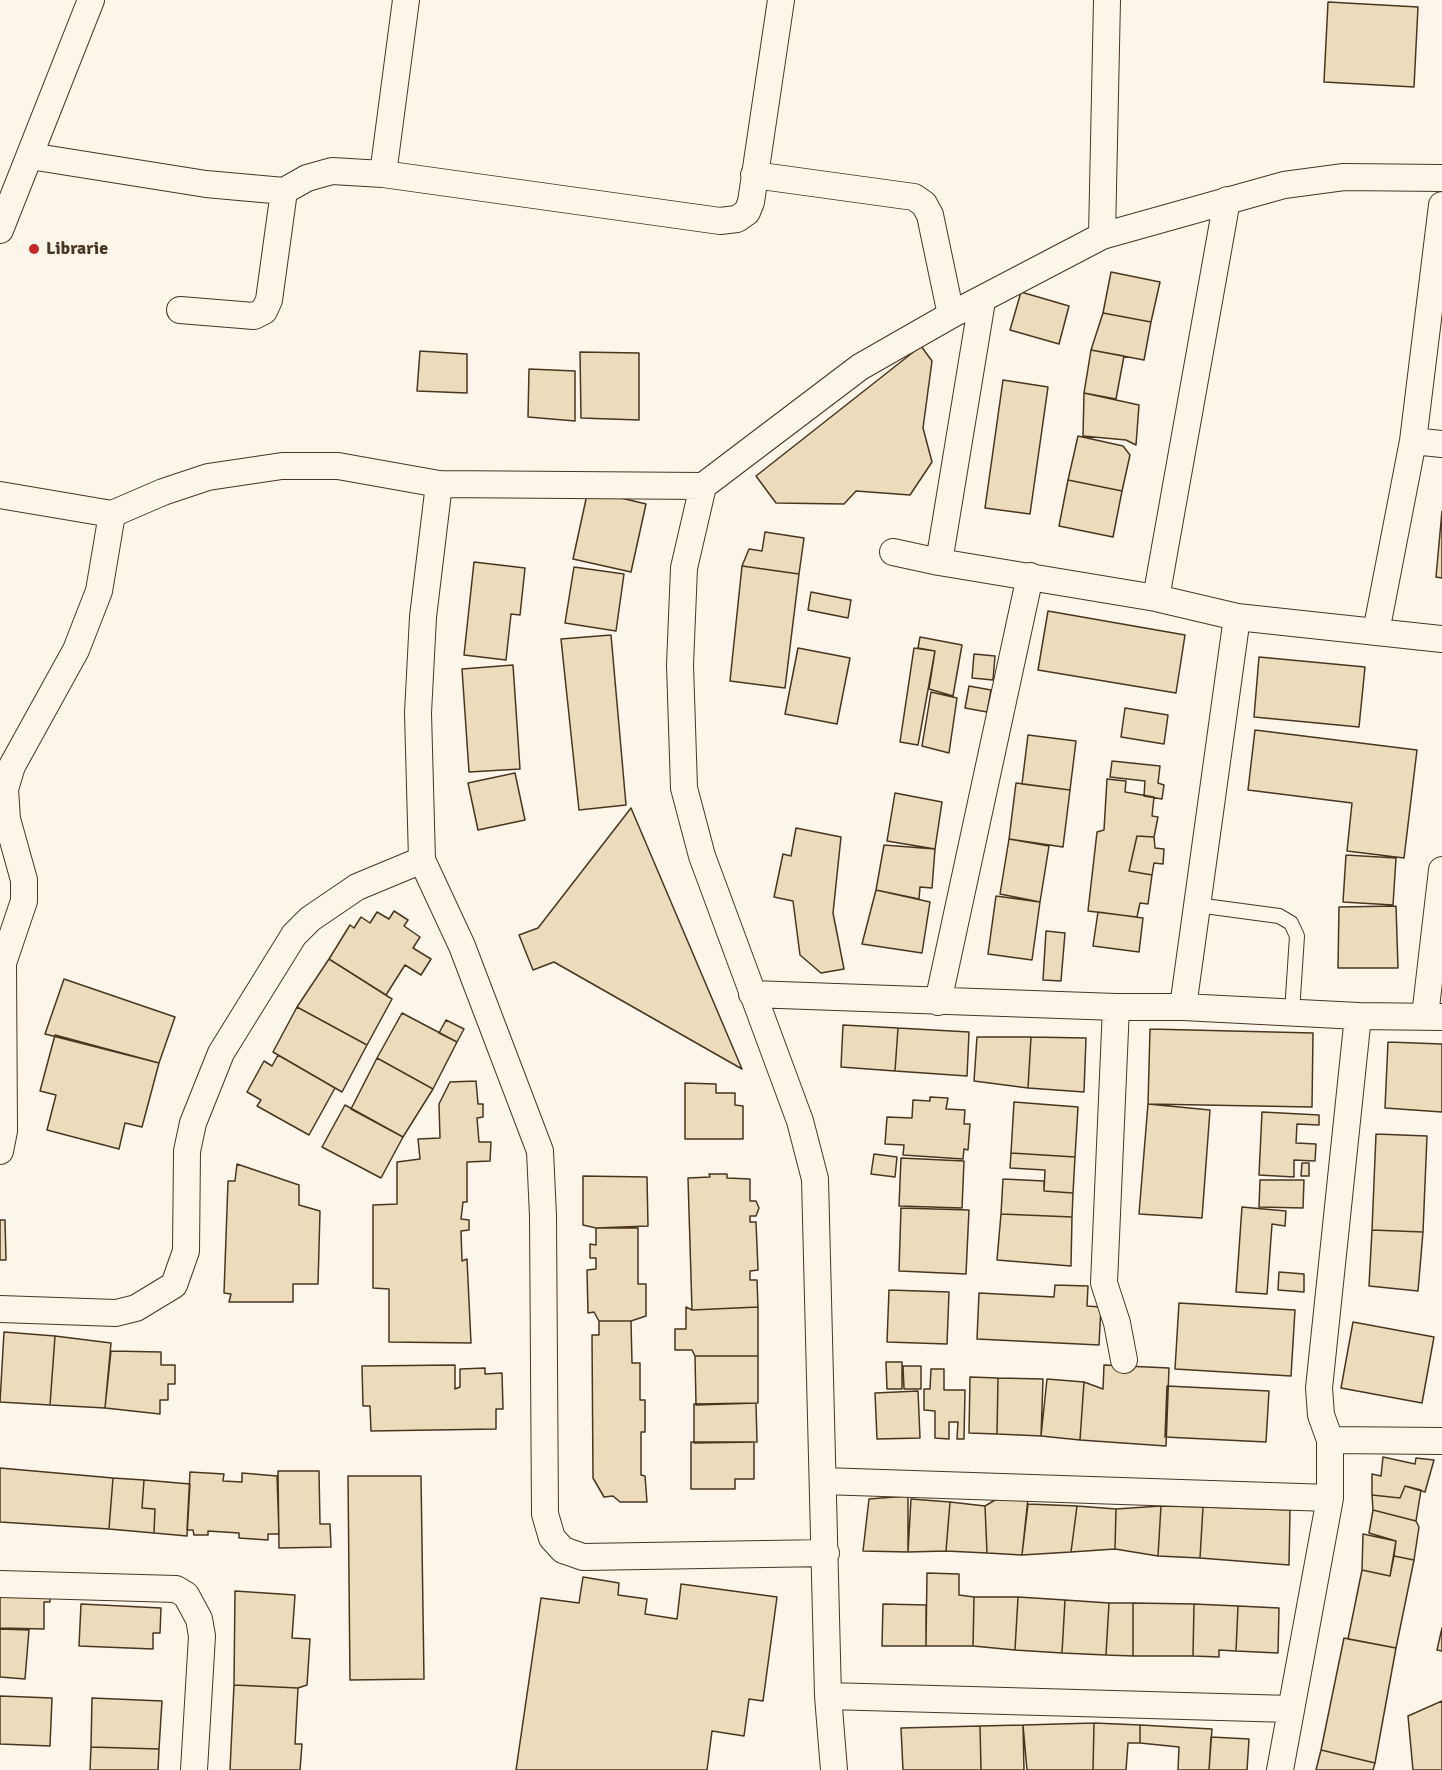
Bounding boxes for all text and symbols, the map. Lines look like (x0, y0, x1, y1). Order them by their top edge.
place label: Librarie (46, 238, 108, 260)
marker: Librarie (27, 242, 41, 256)

